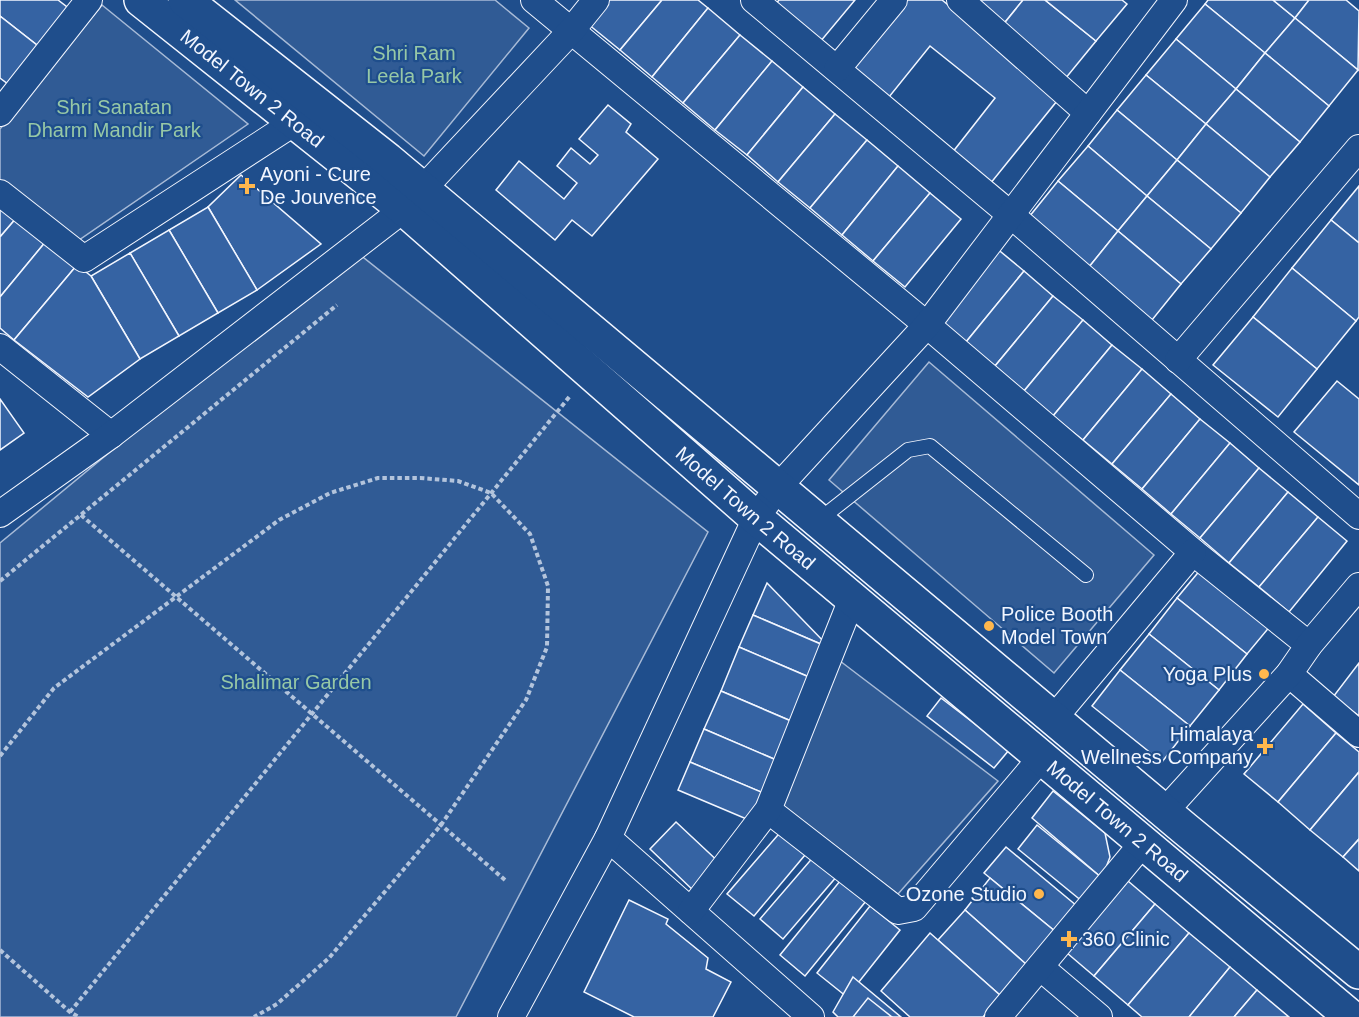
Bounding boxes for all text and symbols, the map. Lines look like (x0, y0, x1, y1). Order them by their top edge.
street label: Model Town 2 Road (176, 25, 328, 152)
park label: Shri Ram Leela Park (366, 42, 463, 87)
park label: Shri Sanatan Dharm Mandir Park (27, 96, 202, 141)
place label: Ayoni - Cure De Jouvence (260, 163, 377, 208)
marker: Ayoni - Cure De Jouvence (238, 177, 256, 195)
street label: Model Town 2 Road (672, 442, 820, 574)
place label: Police Booth Model Town (1001, 603, 1113, 648)
marker: Police Booth Model Town (982, 619, 996, 633)
place label: Yoga Plus (1163, 663, 1252, 685)
marker: Yoga Plus (1257, 667, 1271, 681)
park label: Shalimar Garden (220, 671, 372, 693)
place label: Himalaya Wellness Company (1081, 723, 1254, 768)
marker: Himalaya Wellness Company (1258, 739, 1272, 753)
street label: Model Town 2 Road (1043, 756, 1192, 886)
place label: Ozone Studio (906, 883, 1027, 905)
marker: Ozone Studio (1032, 887, 1046, 901)
place label: 360 Clinic (1082, 928, 1170, 950)
marker: 360 Clinic (1060, 930, 1078, 948)

